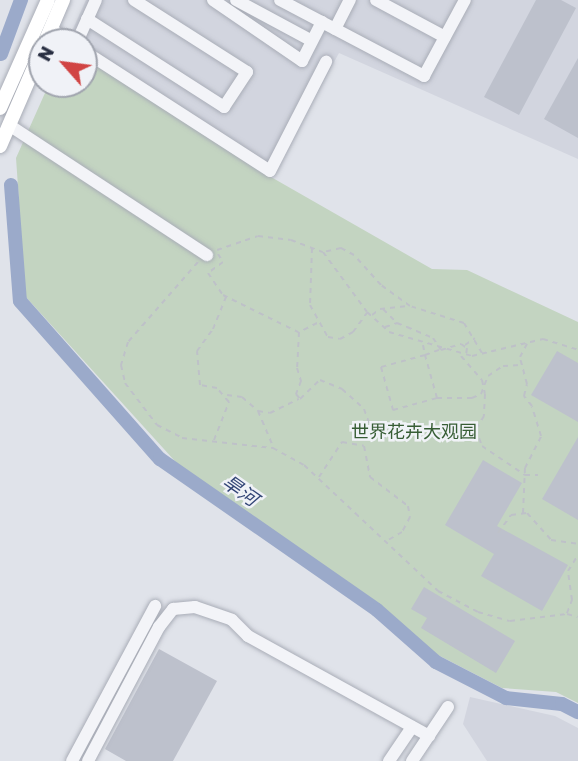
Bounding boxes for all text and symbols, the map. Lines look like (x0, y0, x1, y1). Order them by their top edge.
north arrow (28, 28, 98, 98)
text: N (32, 42, 59, 65)
park label: 世界花卉大观园 (351, 421, 477, 443)
water label: 旱河 (218, 471, 262, 511)

